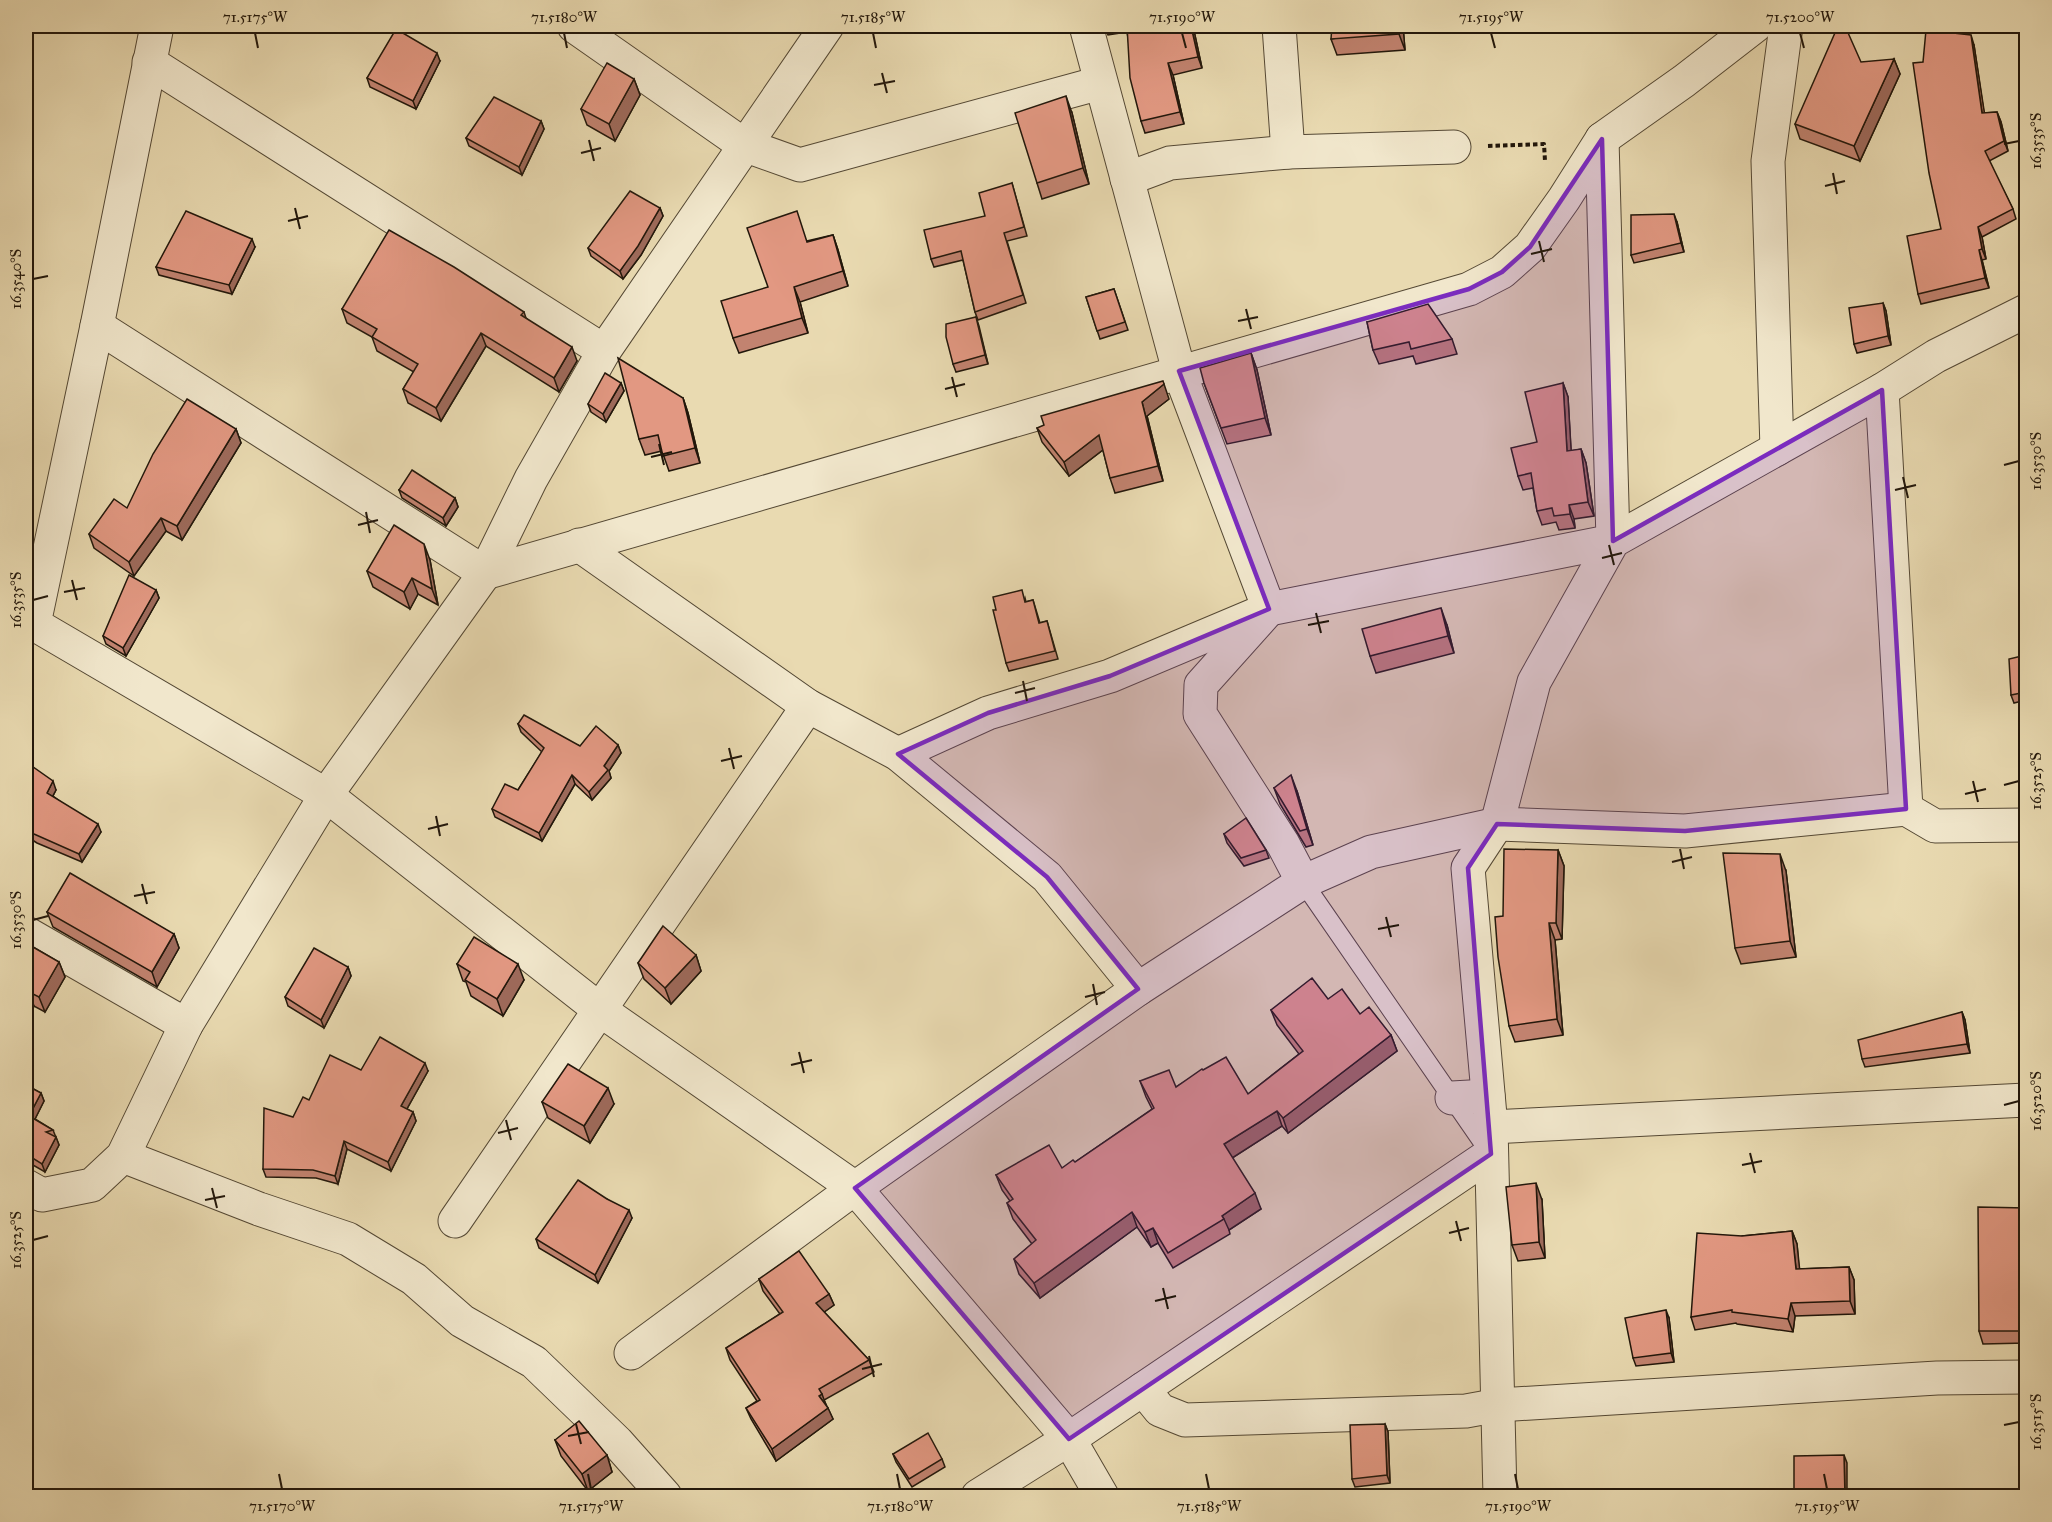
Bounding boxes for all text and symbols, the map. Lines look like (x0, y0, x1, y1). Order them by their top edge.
text: 71.5175°W (223, 8, 288, 26)
text: 71.5180°W (531, 8, 598, 26)
text: 71.5185°W (841, 8, 906, 26)
text: 71.5190°W (1149, 8, 1216, 26)
text: 71.5195°W (1459, 8, 1524, 26)
text: 71.5200°W (1766, 8, 1835, 26)
text: 16.3535°S (2027, 113, 2045, 169)
text: 16.3540°S (7, 249, 25, 309)
text: 16.3530°S (2027, 432, 2045, 490)
text: 16.3535°S (7, 572, 25, 628)
text: 16.3525°S (2027, 752, 2045, 810)
text: 16.3530°S (7, 891, 25, 949)
text: 16.3520°S (2027, 1071, 2045, 1131)
text: 16.3525°S (7, 1211, 25, 1269)
text: 16.3515°S (2027, 1394, 2045, 1450)
text: 71.5170°W (249, 1497, 316, 1515)
text: 71.5175°W (559, 1497, 624, 1515)
text: 71.5180°W (867, 1497, 934, 1515)
text: 71.5185°W (1177, 1497, 1242, 1515)
text: 71.5190°W (1485, 1497, 1552, 1515)
text: 71.5195°W (1795, 1497, 1860, 1515)

